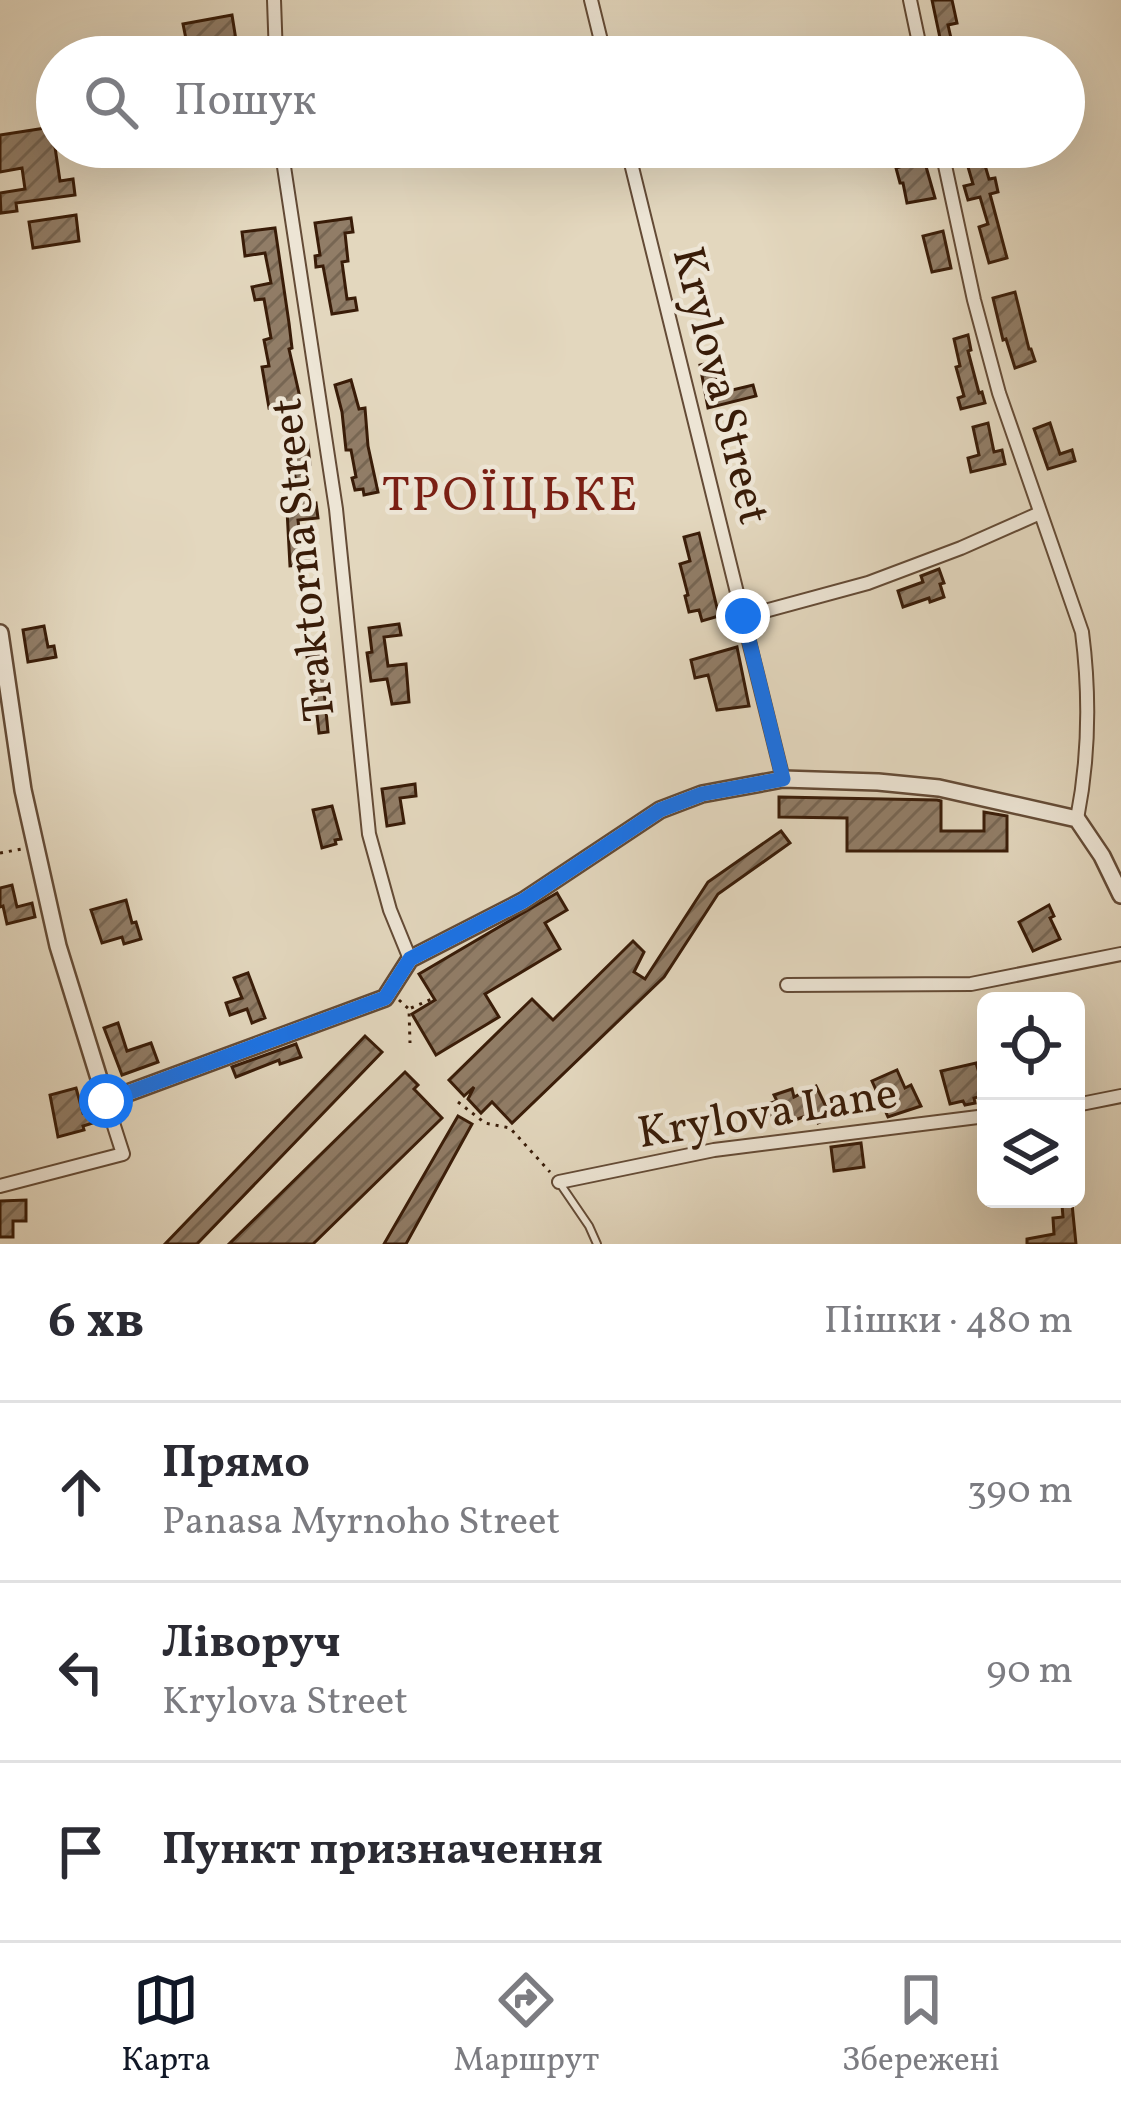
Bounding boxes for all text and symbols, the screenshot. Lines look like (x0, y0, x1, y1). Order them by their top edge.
search box (36, 36, 1085, 168)
icon: search (78, 69, 144, 135)
text: Пошук (174, 71, 317, 134)
street label: Krylova Street (654, 241, 784, 531)
street label: Traktorna Street (257, 395, 354, 724)
district label: ТРОЇЦЬКЕ (382, 464, 640, 531)
route end (716, 589, 770, 643)
map controls (977, 992, 1085, 1208)
button: locate (977, 992, 1085, 1100)
street label: Krylova Lane (634, 1064, 902, 1167)
route start (79, 1074, 133, 1128)
button: layers (977, 1100, 1085, 1208)
text: 6 хв (48, 1287, 144, 1358)
text: Пішки · 480 m (824, 1295, 1073, 1349)
text: Прямо (162, 1433, 310, 1496)
icon: ahead (48, 1459, 114, 1525)
text: 390 m (967, 1465, 1073, 1519)
text: Panasa Myrnoho Street (162, 1496, 560, 1550)
text: Ліворуч (162, 1613, 341, 1676)
icon: left (48, 1639, 114, 1705)
text: 90 m (986, 1645, 1073, 1699)
text: Krylova Street (162, 1676, 408, 1730)
icon: arrive (48, 1819, 114, 1885)
text: Пункт призначення (162, 1820, 603, 1883)
tab: Карта (121, 1967, 211, 2085)
tab: Маршрут (453, 1967, 599, 2085)
tab: Збережені (842, 1967, 1000, 2085)

